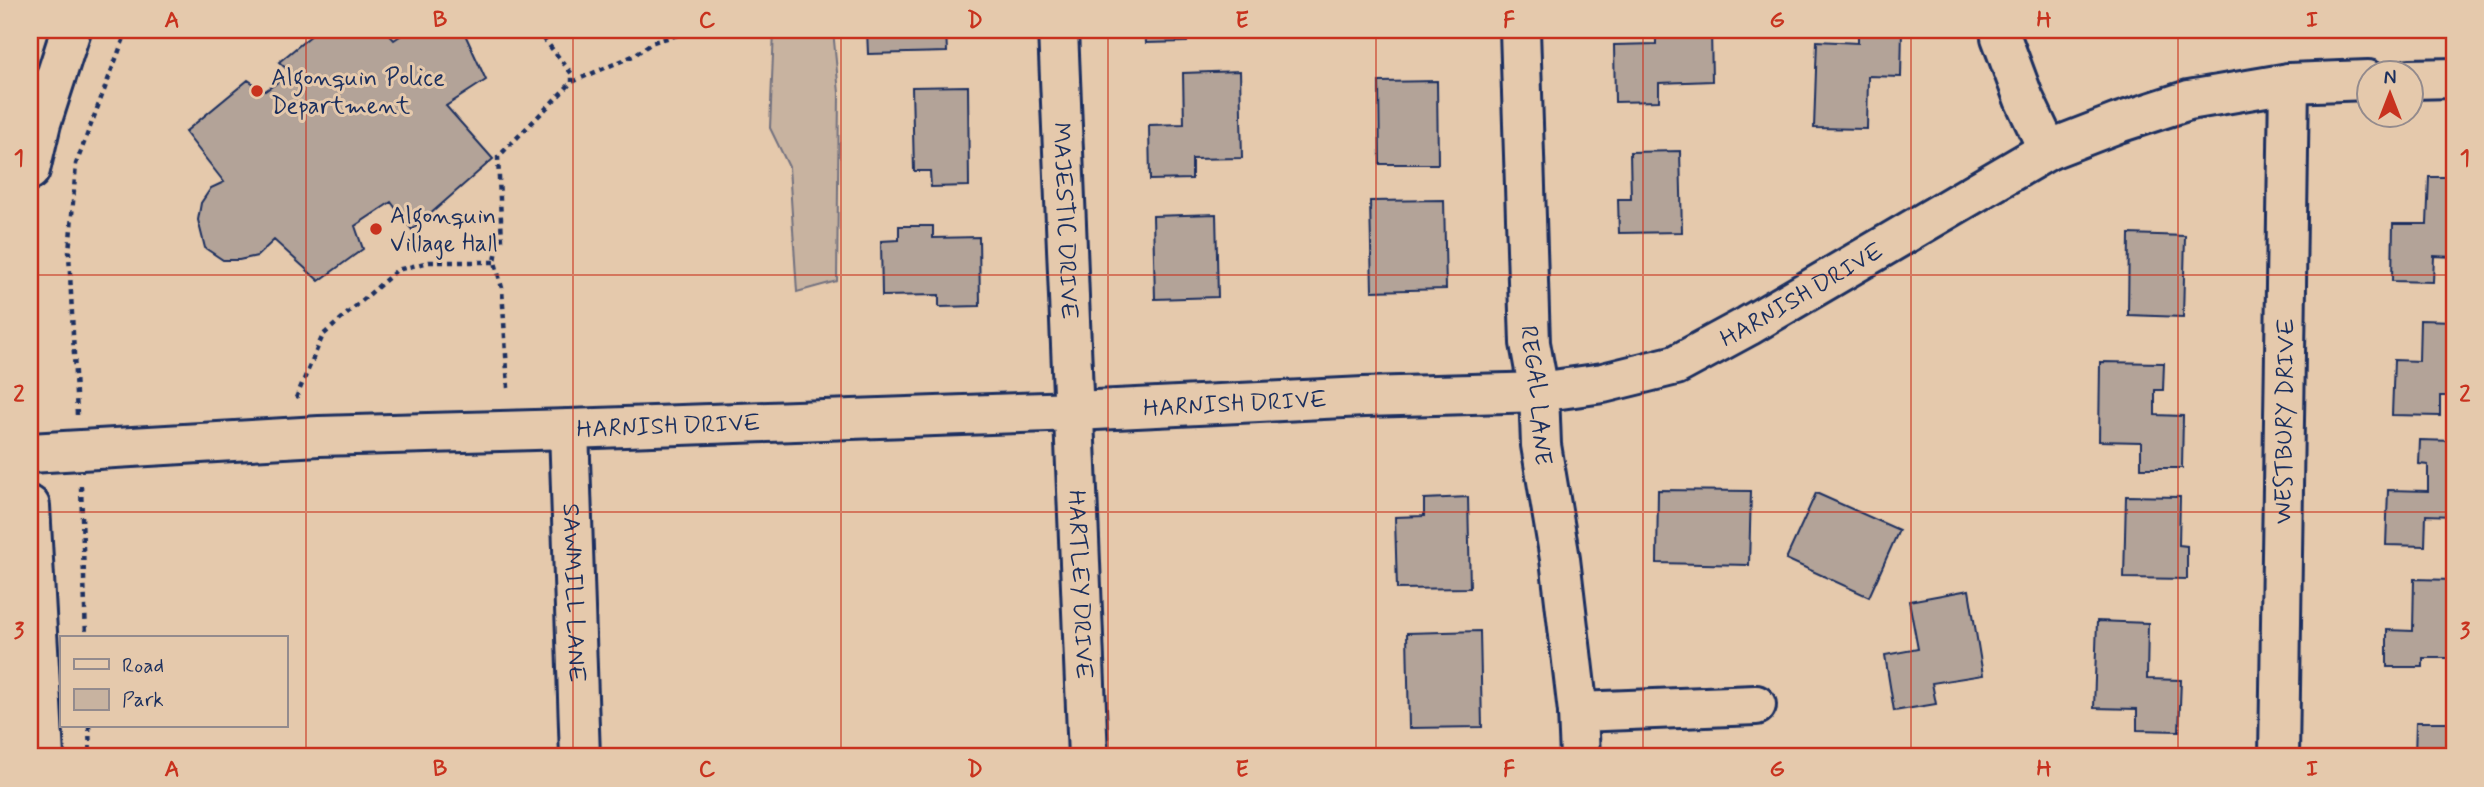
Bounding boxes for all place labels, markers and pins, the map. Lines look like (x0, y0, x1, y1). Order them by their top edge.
place label: Algonquin Police Department (271, 63, 445, 122)
marker: Algonquin Police Department (249, 83, 265, 99)
place label: Algonquin Village Hall (390, 201, 498, 260)
marker: Algonquin Village Hall (368, 221, 384, 237)

